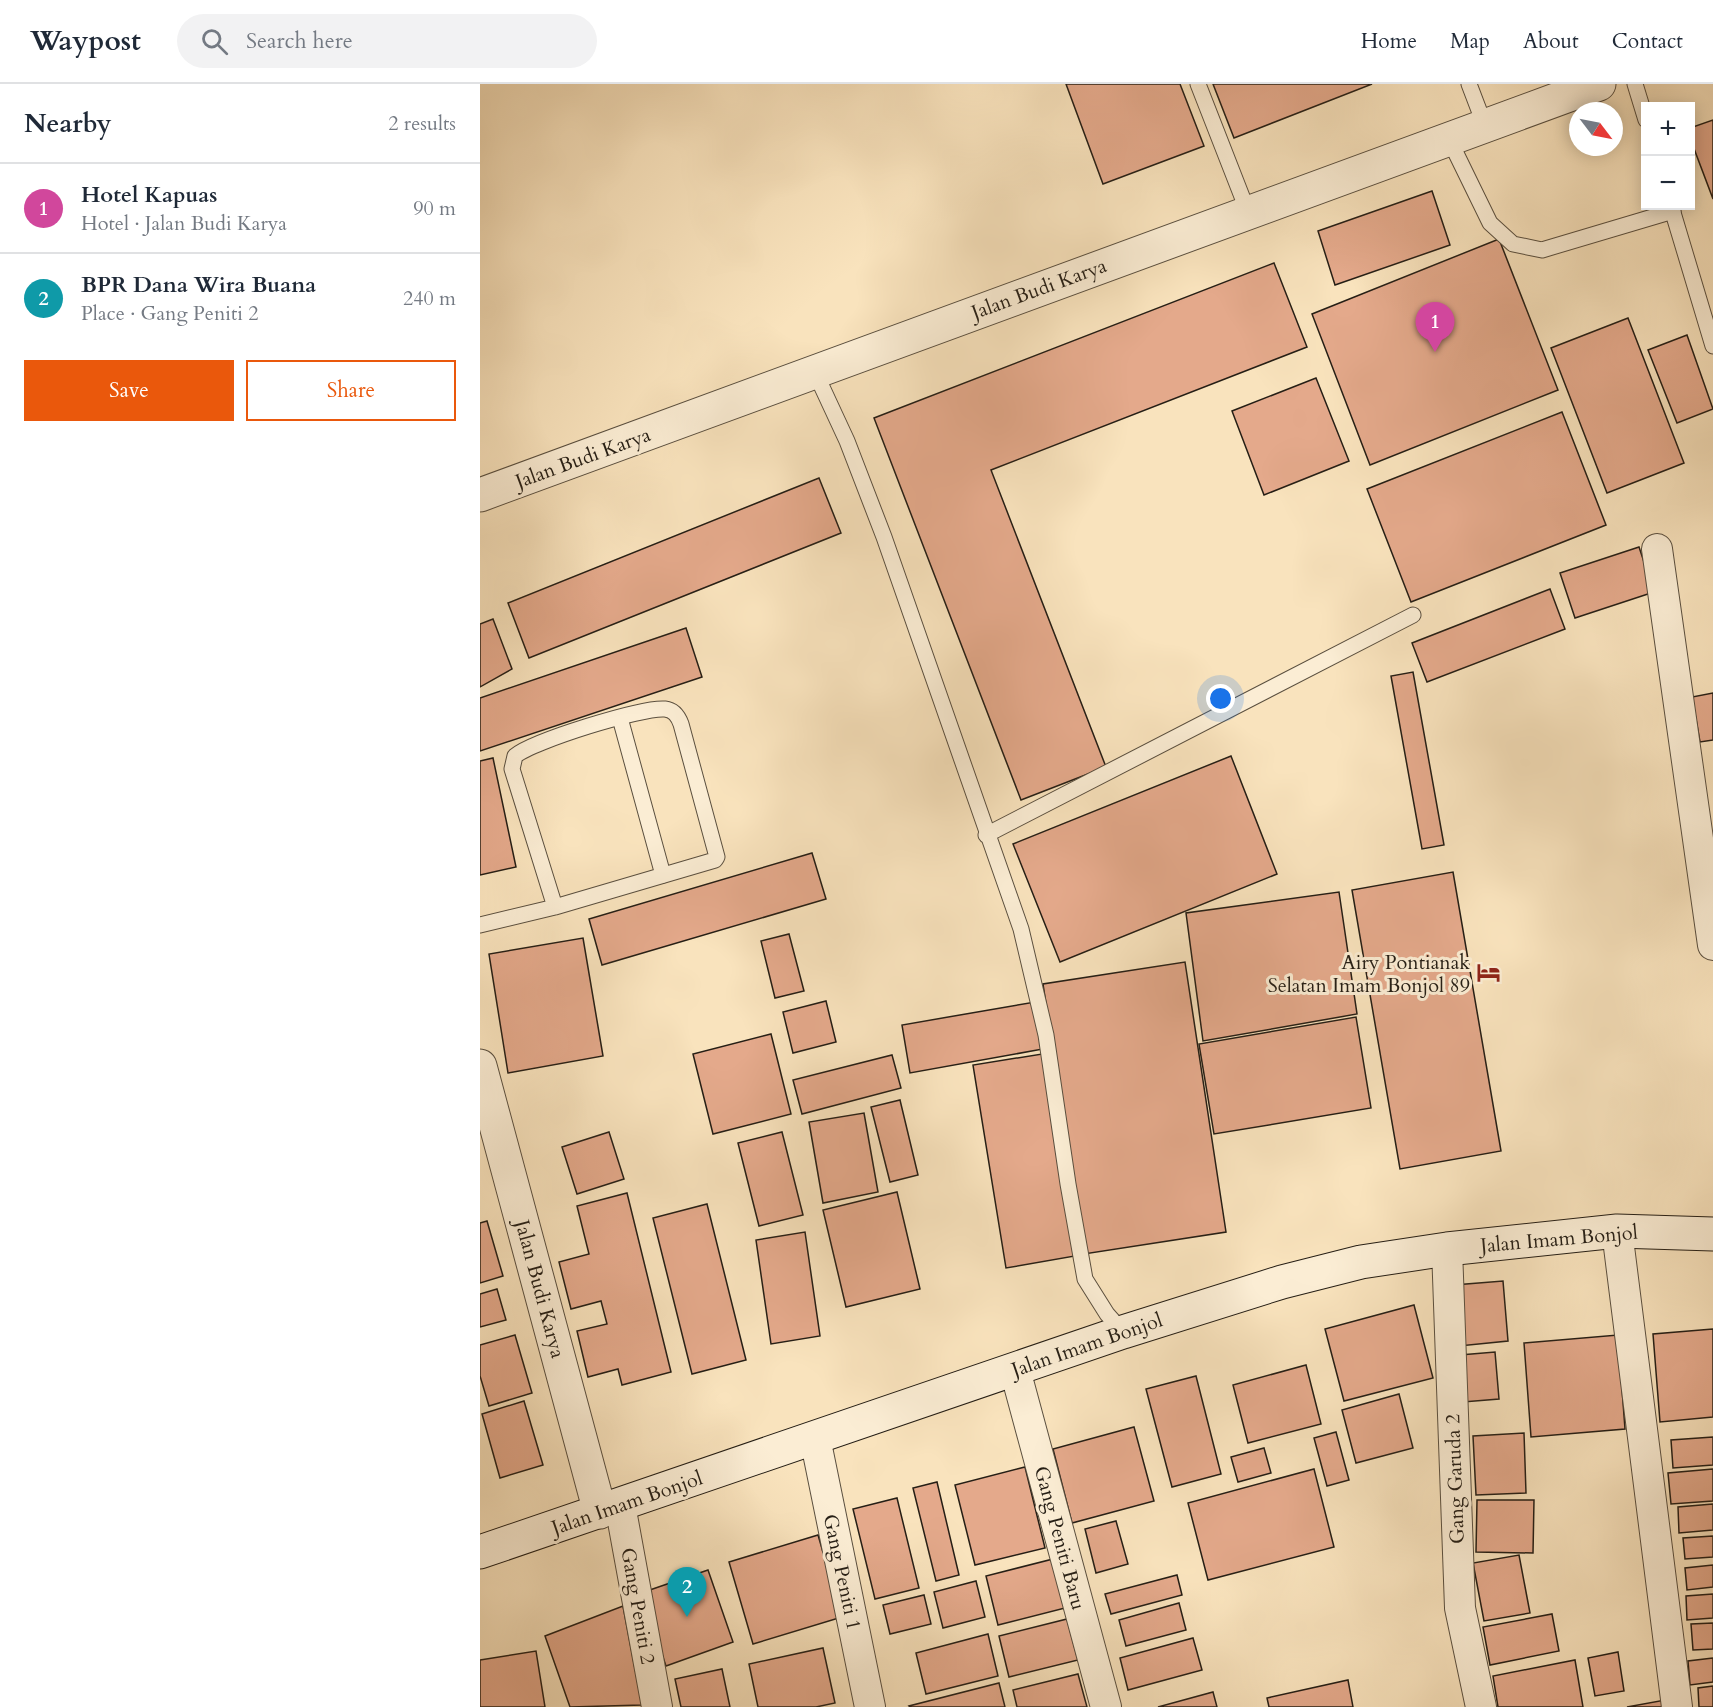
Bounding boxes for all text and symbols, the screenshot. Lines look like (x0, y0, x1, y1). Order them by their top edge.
search box (177, 14, 597, 68)
text: Waypost (30, 22, 141, 60)
icon: search (198, 25, 231, 58)
text: Search here (246, 26, 353, 56)
text: Home (1361, 27, 1417, 56)
text: Map (1450, 27, 1490, 56)
text: About (1523, 27, 1579, 56)
text: Contact (1612, 27, 1683, 56)
north arrow (1569, 102, 1623, 156)
map controls (1641, 102, 1695, 210)
button: + (1641, 102, 1695, 156)
text: Nearby (24, 106, 112, 141)
text: 2 results (388, 110, 456, 137)
button: − (1641, 156, 1695, 210)
text: Hotel Kapuas (81, 180, 217, 210)
text: 1 (38, 195, 49, 222)
text: 90 m (413, 195, 456, 222)
text: Hotel · Jalan Budi Karya (81, 210, 287, 237)
street label: Jalan Budi Karya (965, 252, 1111, 327)
text: BPR Dana Wira Buana (81, 270, 316, 300)
text: 2 (38, 285, 49, 312)
text: 240 m (403, 285, 456, 312)
text: Place · Gang Peniti 2 (81, 300, 258, 327)
pin: 1 (1416, 302, 1454, 352)
button: Save (24, 360, 234, 421)
button: Share (246, 360, 456, 421)
street label: Jalan Budi Karya (509, 421, 655, 496)
your location (1206, 684, 1235, 713)
place label: Airy Pontianak Selatan Imam Bonjol 89 (1268, 949, 1470, 999)
hotel icon: Airy Pontianak Selatan Imam Bonjol 89 (1475, 960, 1501, 986)
street label: Jalan Budi Karya (508, 1214, 572, 1361)
street label: Jalan Imam Bonjol (1476, 1219, 1639, 1260)
street label: Jalan Imam Bonjol (1005, 1307, 1166, 1384)
street label: Gang Garuda 2 (1439, 1414, 1471, 1544)
street label: Gang Peniti Baru (1028, 1463, 1092, 1613)
street label: Jalan Imam Bonjol (545, 1465, 706, 1542)
street label: Gang Peniti 1 (817, 1512, 867, 1632)
street label: Gang Peniti 2 (614, 1546, 662, 1666)
pin: 2 (668, 1568, 706, 1617)

